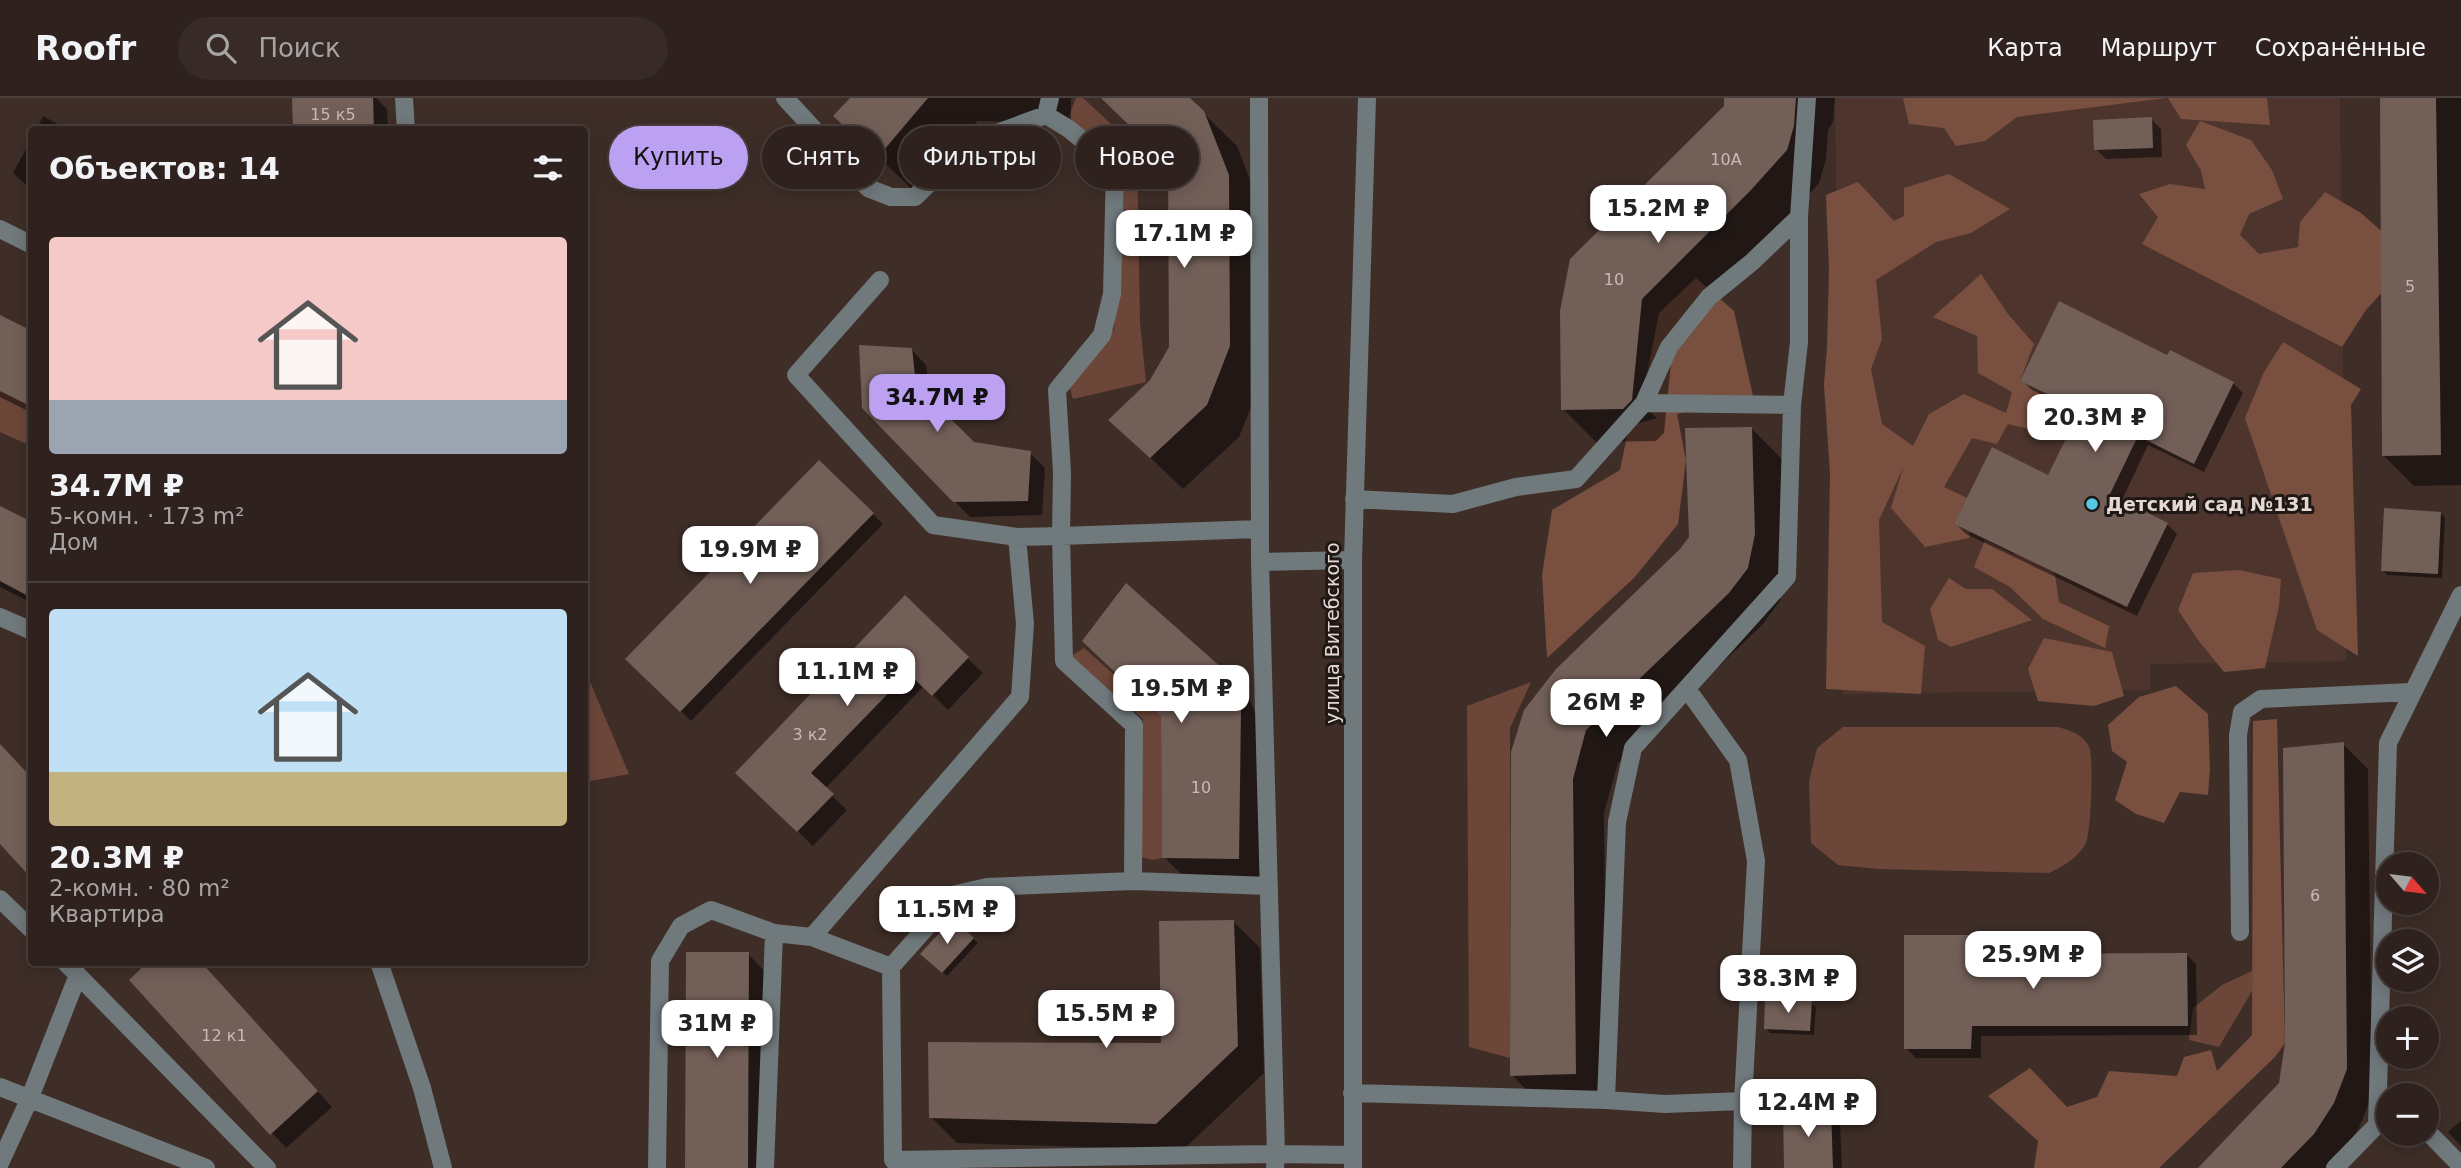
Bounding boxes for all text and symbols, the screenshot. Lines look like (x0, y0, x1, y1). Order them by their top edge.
search box (178, 17, 668, 80)
text: Roofr (35, 29, 136, 68)
icon: search (202, 29, 240, 67)
text: Поиск (258, 33, 341, 63)
text: Карта (1987, 34, 2063, 62)
text: Маршрут (2101, 34, 2217, 62)
text: Сохранённые (2255, 34, 2426, 62)
house number: 15 к5 (310, 105, 356, 124)
chip: Купить (609, 126, 748, 189)
chip: Снять (762, 126, 885, 189)
chip: Фильтры (899, 126, 1061, 189)
chip: Новое (1075, 126, 1199, 189)
icon: filters (529, 149, 567, 187)
house number: 10А (1710, 150, 1742, 169)
text: Объектов: 14 (49, 151, 280, 186)
pin: 15.2M ₽ (1593, 186, 1723, 245)
text: 15.2M ₽ (1606, 195, 1710, 221)
pin: 17.1M ₽ (1119, 211, 1249, 270)
text: 17.1M ₽ (1132, 220, 1236, 246)
house number: 10 (1604, 270, 1624, 289)
house number: 5 (2405, 277, 2415, 296)
icon: home (245, 282, 371, 408)
pin: 34.7M ₽ (872, 374, 1002, 434)
text: 34.7M ₽ (885, 384, 989, 410)
pin: 20.3M ₽ (2030, 394, 2160, 454)
text: 20.3M ₽ (2043, 404, 2147, 430)
text: 34.7M ₽ (49, 468, 184, 503)
place label: Детский сад №131 (2106, 493, 2313, 515)
marker: Детский сад №131 (2084, 496, 2100, 512)
text: 5-комн. · 173 m² (49, 503, 244, 529)
pin: 19.9M ₽ (685, 526, 815, 586)
text: Дом (49, 529, 98, 555)
text: 19.9M ₽ (698, 536, 802, 562)
street label: улица Витебского (1321, 542, 1343, 724)
pin: 11.1M ₽ (782, 648, 912, 708)
icon: home (245, 654, 371, 780)
text: 11.1M ₽ (795, 658, 899, 684)
pin: 19.5M ₽ (1116, 666, 1246, 725)
text: 19.5M ₽ (1129, 675, 1233, 701)
pin: 26M ₽ (1557, 680, 1655, 739)
text: 26M ₽ (1567, 689, 1645, 715)
house number: 3 к2 (792, 725, 828, 744)
house number: 10 (1191, 778, 1211, 797)
text: 20.3M ₽ (49, 840, 184, 875)
north arrow (2376, 852, 2440, 915)
map controls (2376, 852, 2439, 1146)
text: 2-комн. · 80 m² (49, 875, 230, 901)
pin: 11.5M ₽ (882, 886, 1012, 946)
house number: 6 (2310, 886, 2320, 905)
text: 11.5M ₽ (895, 896, 999, 922)
text: Квартира (49, 901, 165, 927)
button: layers (2376, 929, 2439, 992)
pin: 25.9M ₽ (1968, 932, 2098, 991)
text: 25.9M ₽ (1981, 941, 2085, 967)
pin: 38.3M ₽ (1723, 956, 1853, 1015)
text: 38.3M ₽ (1736, 965, 1840, 991)
pin: 15.5M ₽ (1041, 990, 1171, 1050)
pin: 31M ₽ (668, 1000, 766, 1060)
text: 15.5M ₽ (1054, 1000, 1158, 1026)
button: + (2376, 1006, 2439, 1069)
text: 31M ₽ (678, 1010, 756, 1036)
house number: 12 к1 (201, 1026, 247, 1045)
pin: 12.4M ₽ (1743, 1080, 1873, 1139)
button: − (2376, 1083, 2439, 1146)
text: 12.4M ₽ (1756, 1089, 1860, 1115)

